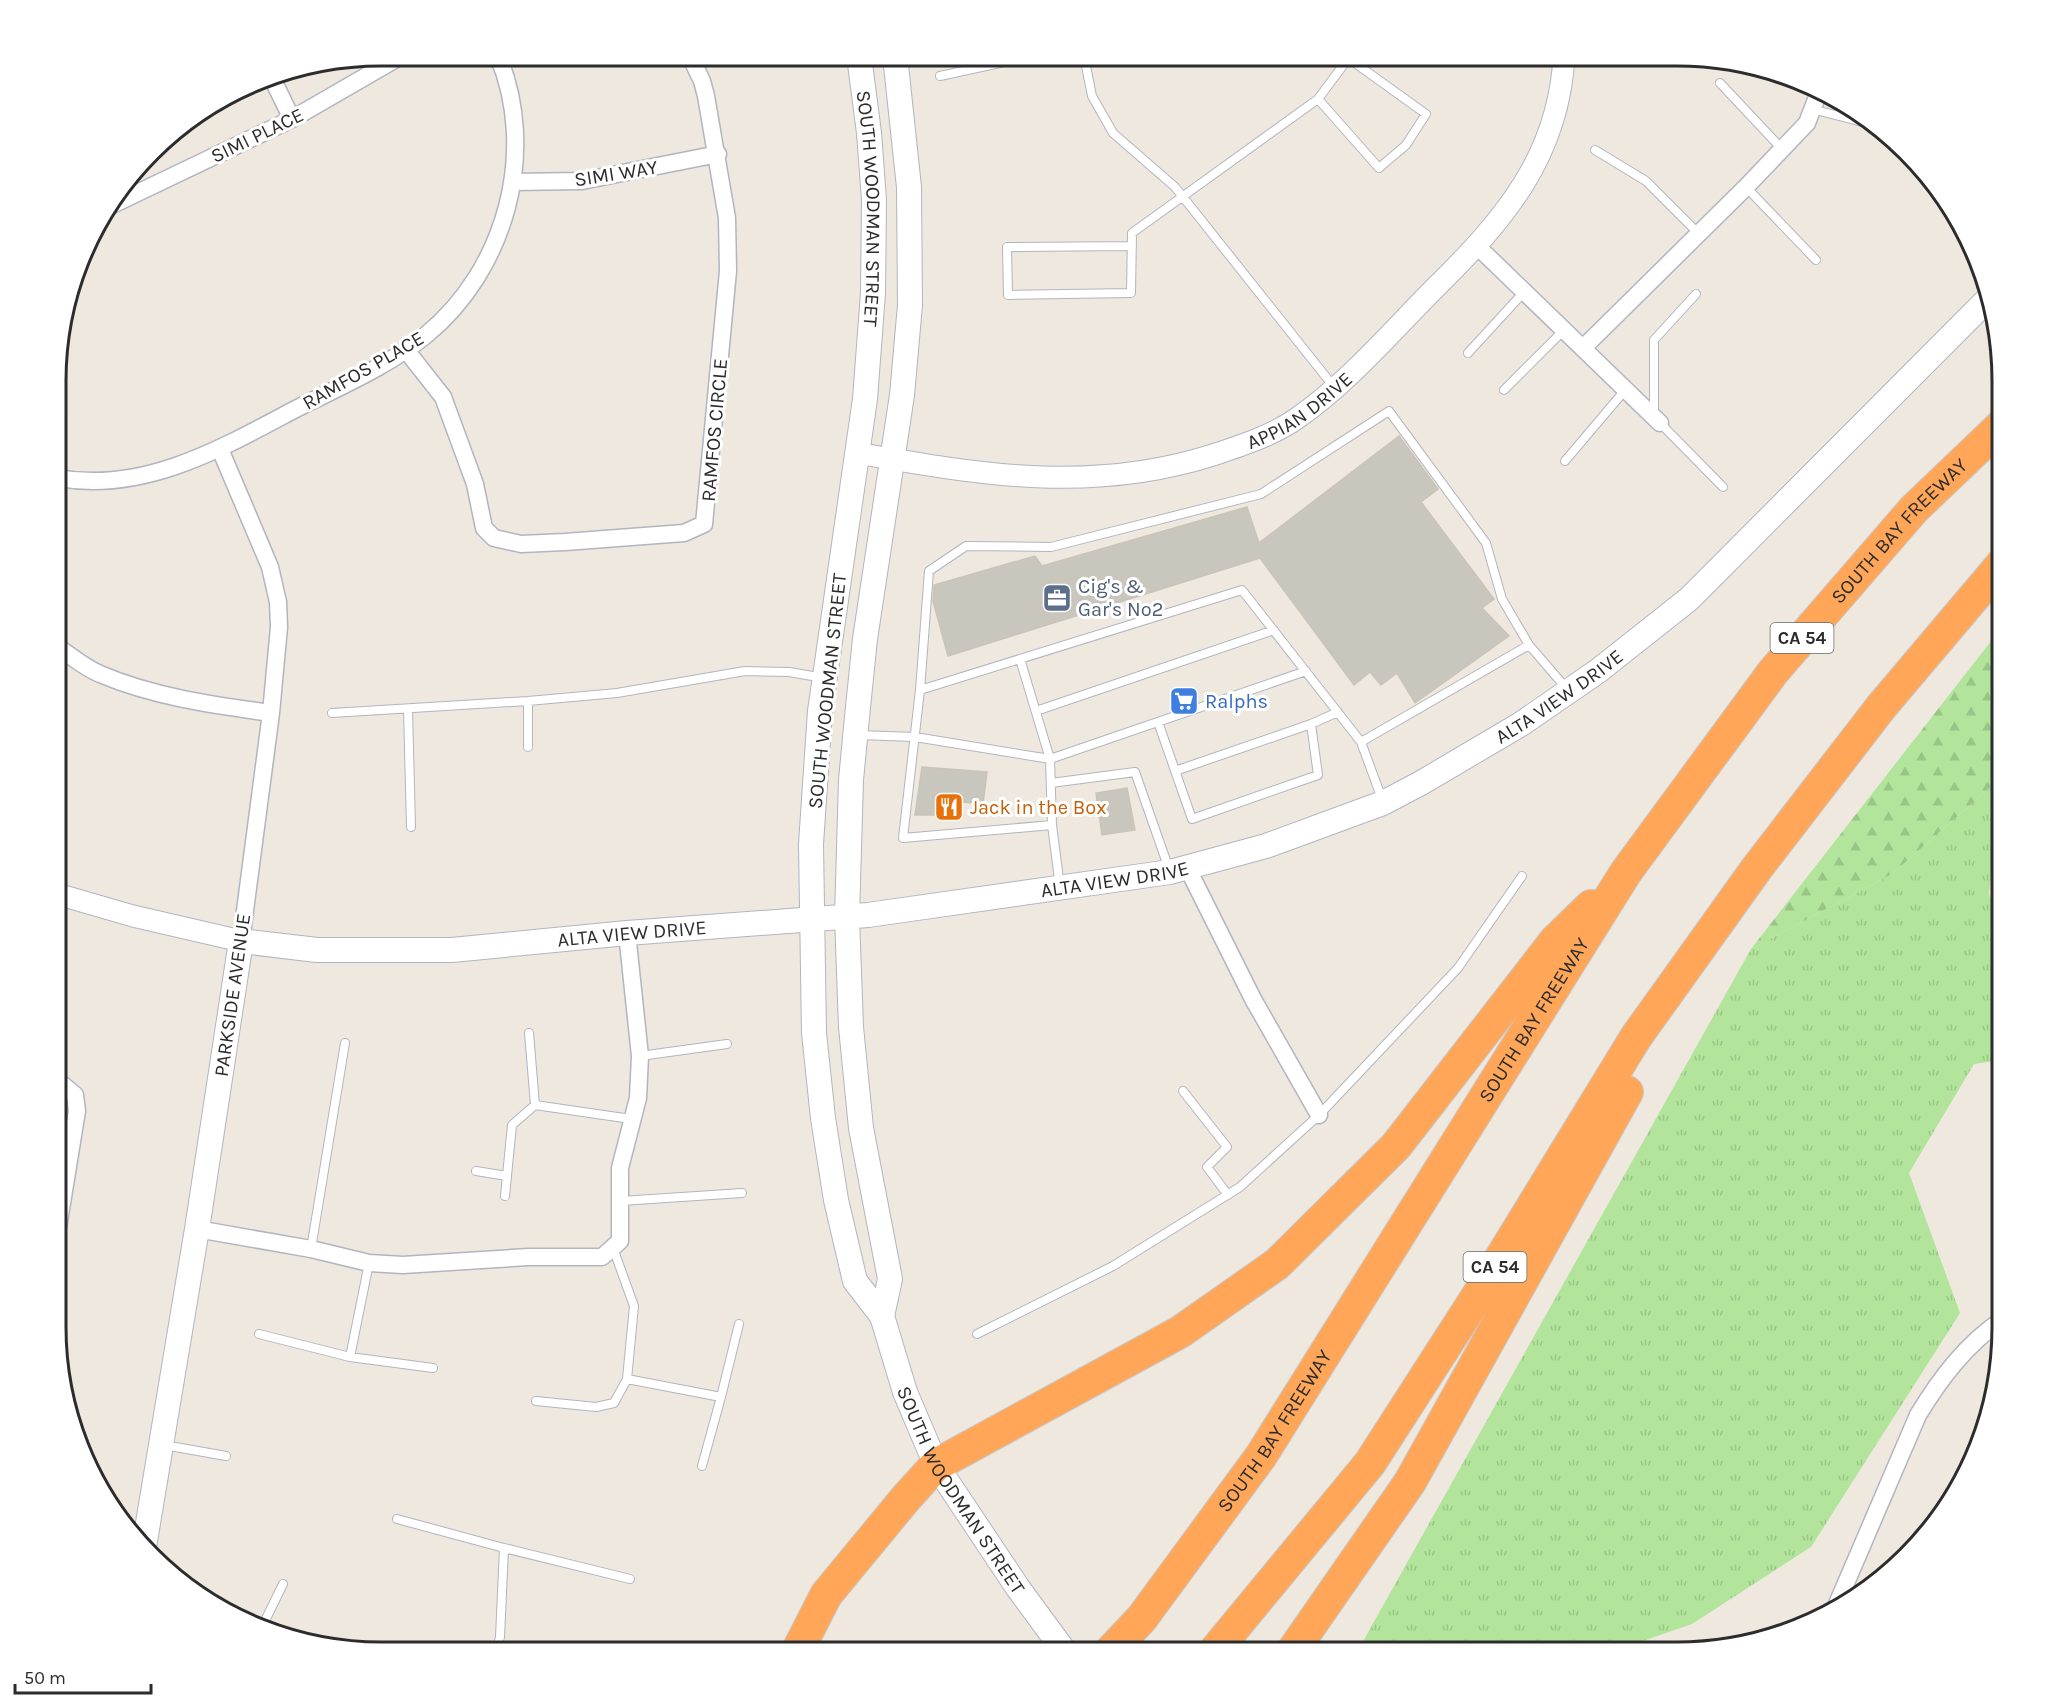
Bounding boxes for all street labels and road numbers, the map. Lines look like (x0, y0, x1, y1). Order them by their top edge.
street label: SOUTH WOODMAN STREET (852, 89, 885, 327)
street label: SIMI PLACE (207, 103, 307, 168)
street label: SIMI WAY (573, 156, 659, 191)
street label: RAMFOS PLACE (298, 326, 428, 414)
street label: RAMFOS CIRCLE (697, 357, 732, 503)
street label: APPIAN DRIVE (1244, 367, 1357, 454)
street label: SOUTH BAY FREEWAY (1827, 454, 1972, 608)
street label: SOUTH WOODMAN STREET (804, 572, 851, 810)
road number: CA 54 (1770, 623, 1834, 653)
street label: ALTA VIEW DRIVE (1491, 645, 1628, 748)
street label: ALTA VIEW DRIVE (1039, 856, 1192, 902)
street label: PARKSIDE AVENUE (210, 912, 255, 1078)
street label: ALTA VIEW DRIVE (556, 916, 707, 952)
street label: SOUTH BAY FREEWAY (1474, 934, 1594, 1107)
road number: CA 54 (1464, 1252, 1526, 1282)
street label: SOUTH BAY FREEWAY (1213, 1346, 1336, 1517)
street label: SOUTH WOODMAN STREET (892, 1383, 1030, 1598)

